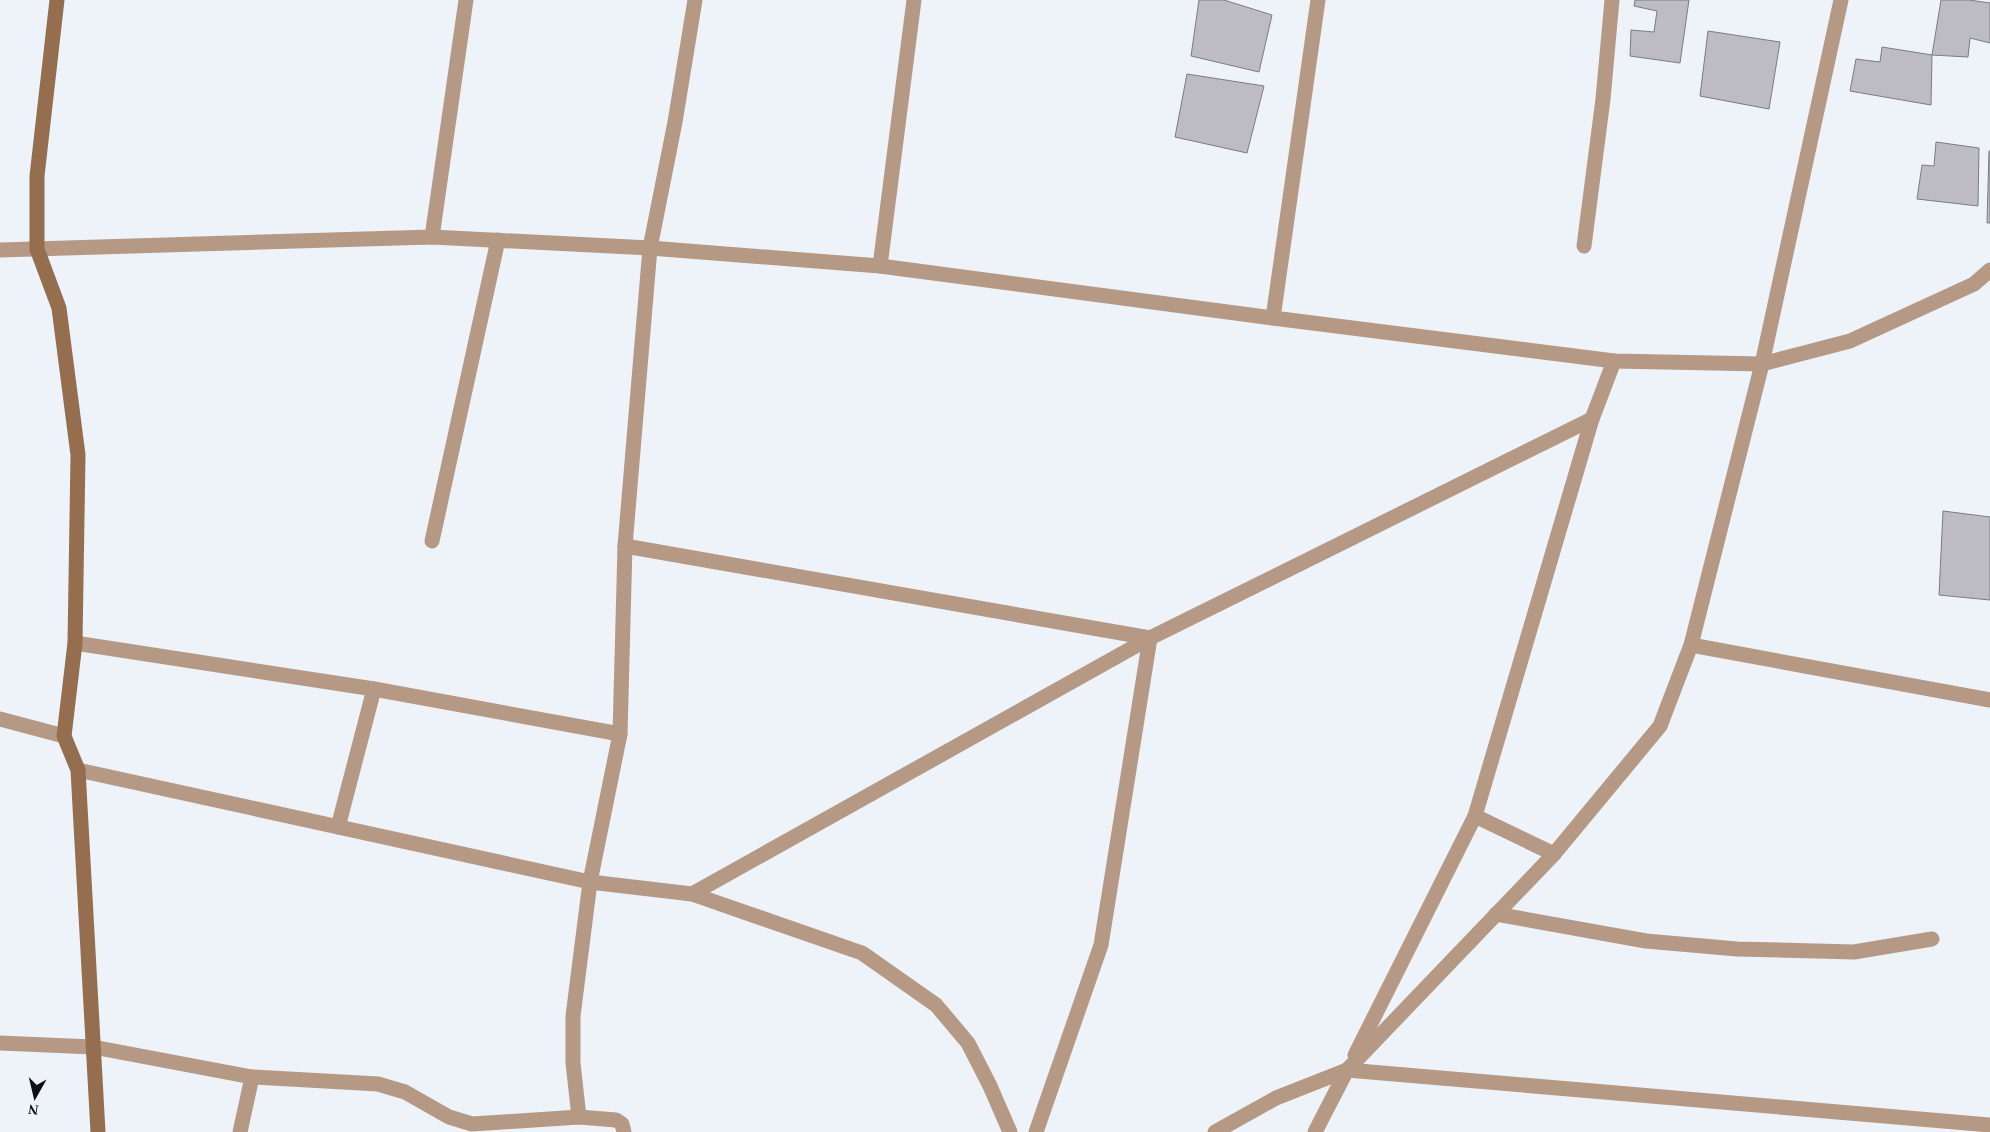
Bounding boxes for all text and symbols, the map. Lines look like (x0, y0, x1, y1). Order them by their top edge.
north arrow (10, 1072, 60, 1122)
text: N (27, 1101, 39, 1118)

